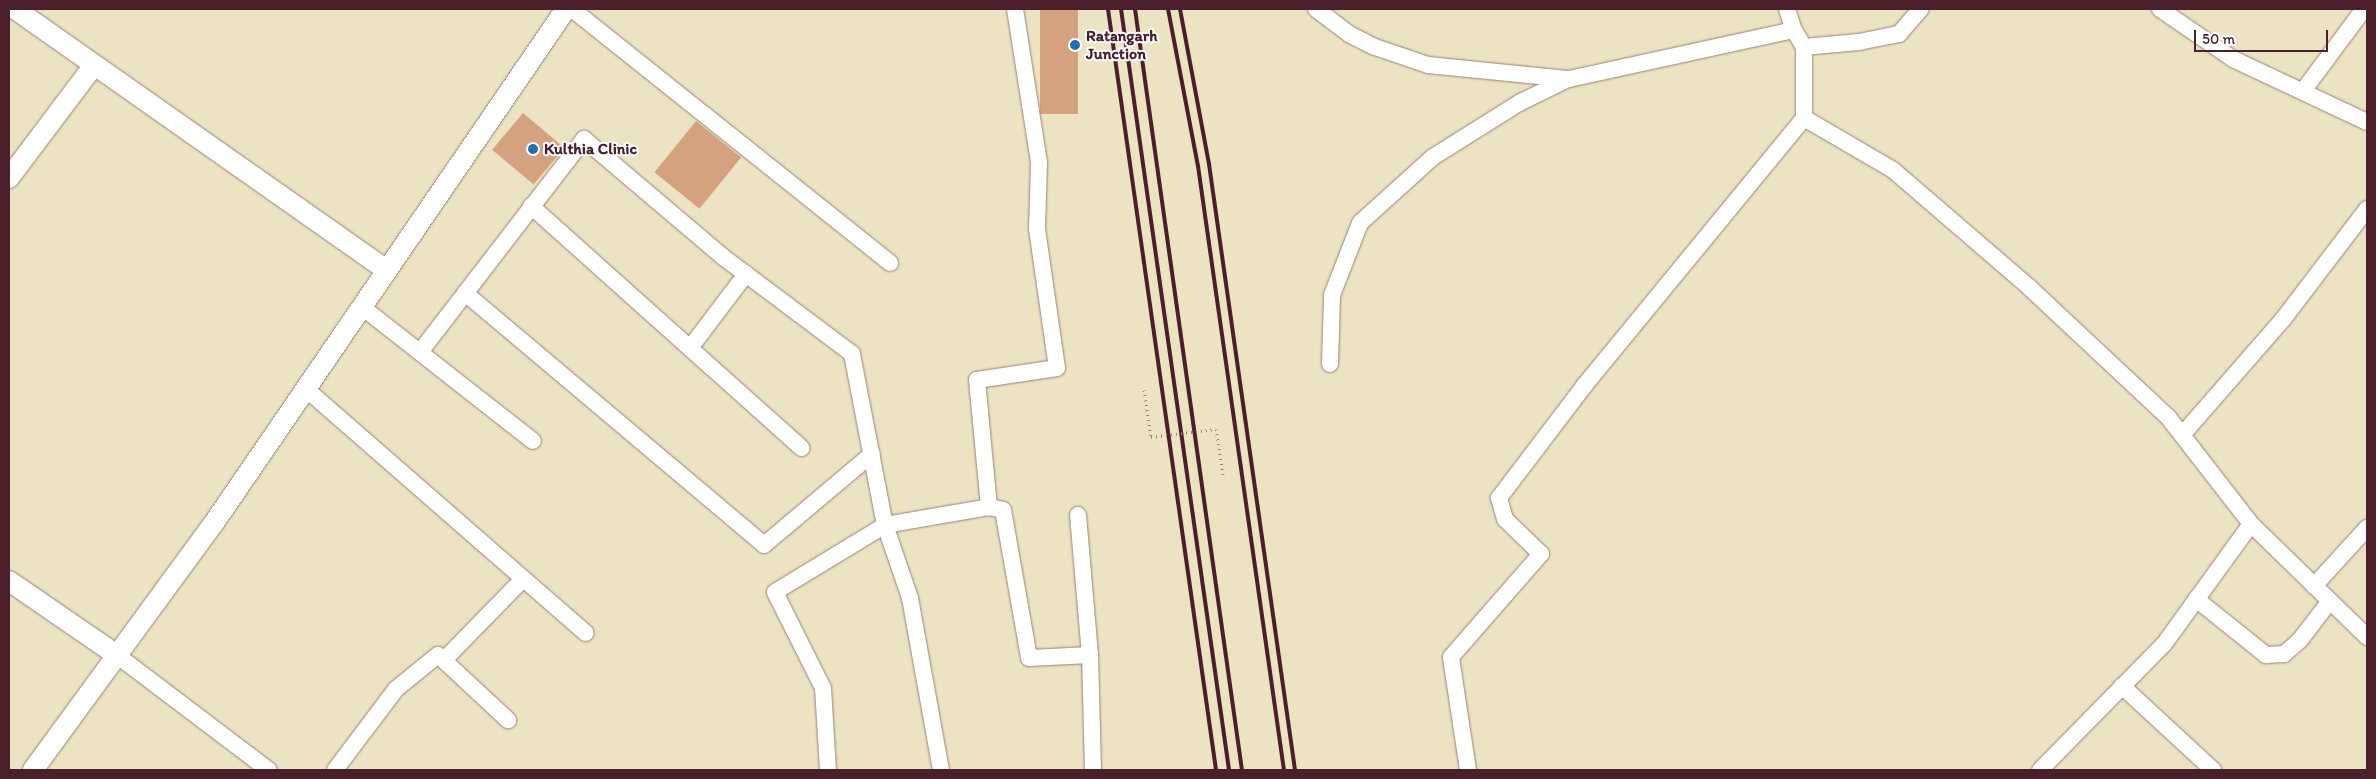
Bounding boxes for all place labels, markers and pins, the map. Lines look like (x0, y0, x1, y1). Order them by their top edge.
place label: Ratangarh Junction (1086, 26, 1157, 64)
marker: Ratangarh Junction (1068, 38, 1082, 52)
place label: Kulthia Clinic (544, 139, 637, 159)
marker: Kulthia Clinic (526, 142, 540, 156)

